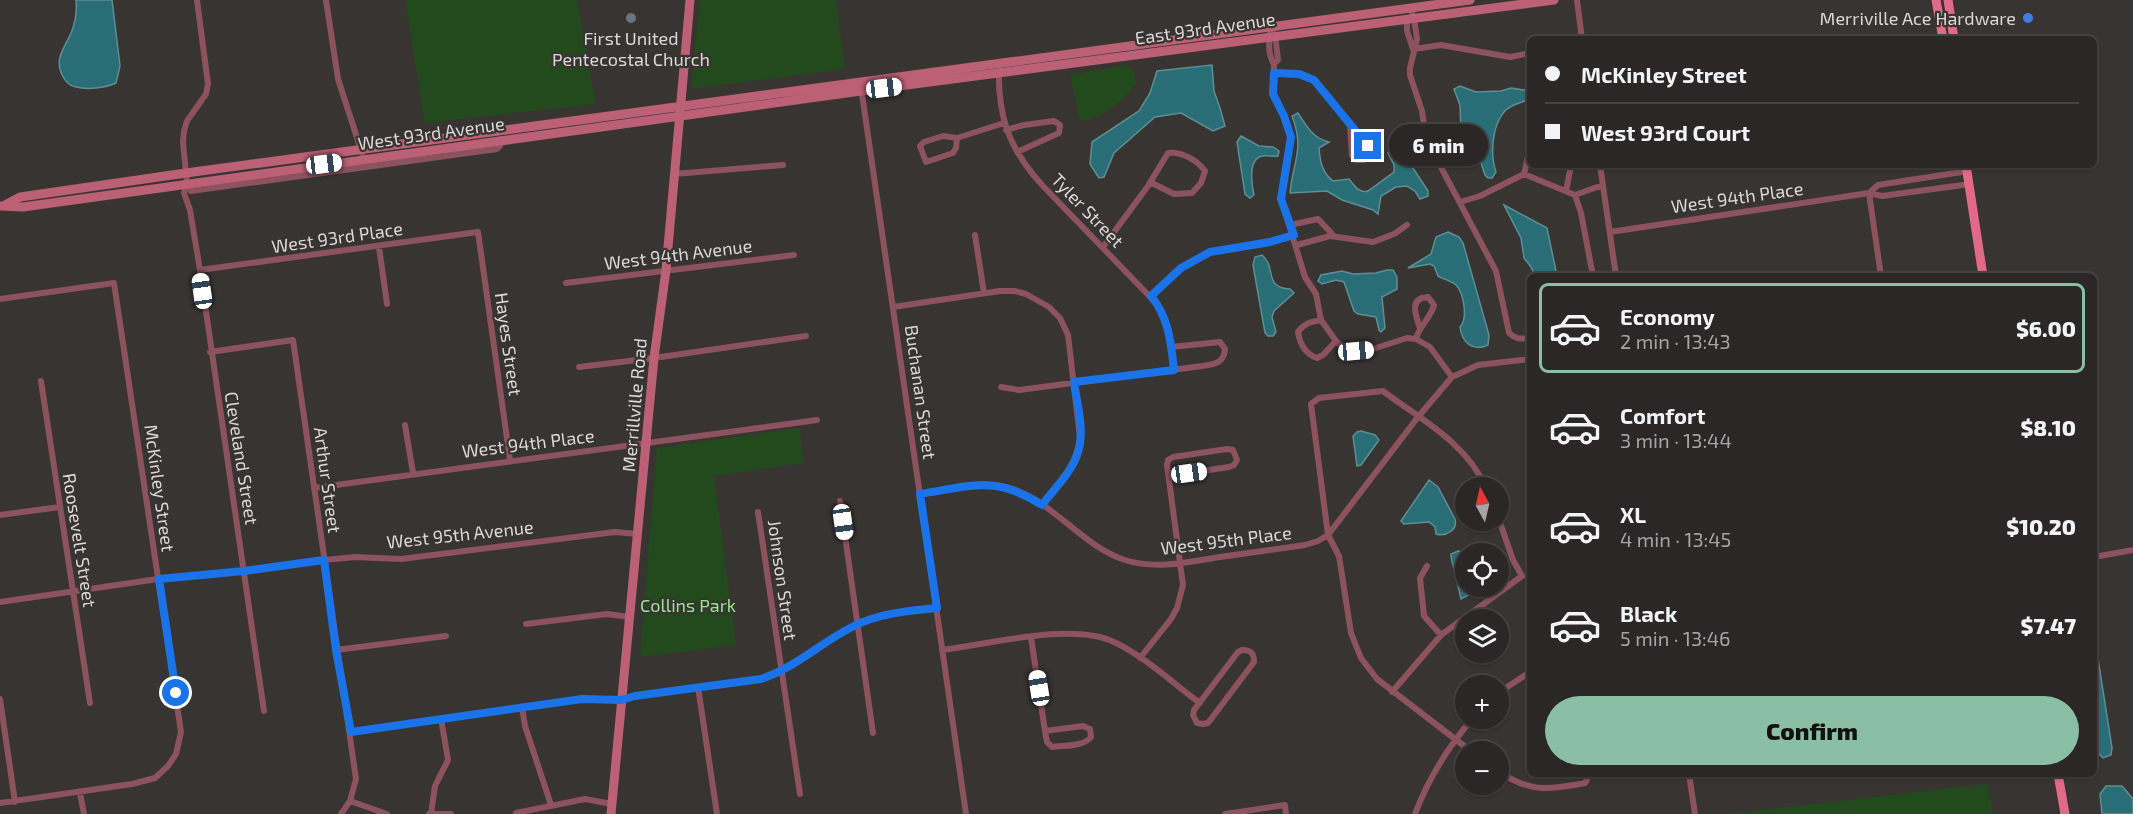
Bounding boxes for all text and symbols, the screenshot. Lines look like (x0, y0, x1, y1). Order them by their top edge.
street label: East 93rd Avenue (1133, 7, 1277, 49)
place label: Merriville Ace Hardware (1820, 7, 2016, 29)
marker: First United Pentecostal Church (624, 11, 638, 25)
marker: Merriville Ace Hardware (2021, 11, 2035, 25)
place label: First United Pentecostal Church (552, 27, 710, 70)
text: McKinley Street (1581, 61, 1747, 87)
car (865, 77, 903, 99)
street label: West 93rd Avenue (356, 112, 506, 154)
text: West 93rd Court (1581, 119, 1750, 145)
callout: 6 min (1389, 125, 1488, 167)
route end (1354, 132, 1381, 159)
text: 6 min (1413, 133, 1464, 157)
car (305, 153, 343, 175)
street label: Tyler Street (1047, 168, 1129, 252)
street label: West 94th Place (1669, 177, 1805, 217)
street label: West 93rd Place (270, 217, 404, 257)
street label: West 94th Avenue (603, 234, 753, 274)
car (191, 272, 213, 310)
street label: Hayes Street (491, 291, 527, 397)
icon: car (1548, 301, 1602, 355)
text: Economy (1620, 303, 1715, 329)
text: $6.00 (2016, 315, 2076, 341)
street label: Buchanan Street (901, 323, 941, 461)
text: 2 min · 13:43 (1620, 329, 1731, 353)
street label: Merrillville Road (617, 337, 651, 473)
car (1337, 340, 1375, 362)
street label: Cleveland Street (221, 390, 263, 526)
icon: car (1548, 400, 1602, 454)
text: Comfort (1620, 402, 1705, 428)
text: $8.10 (2020, 414, 2076, 440)
street label: McKinley Street (140, 423, 180, 553)
street label: West 94th Place (461, 424, 595, 462)
street label: Arthur Street (310, 426, 346, 535)
text: 3 min · 13:44 (1620, 428, 1732, 452)
car (1170, 462, 1208, 484)
street label: Roosevelt Street (59, 471, 101, 609)
north arrow (1455, 477, 1509, 531)
map controls (1455, 477, 1509, 795)
icon: car (1548, 499, 1602, 553)
text: XL (1620, 501, 1646, 527)
car (832, 503, 854, 541)
text: $10.20 (2006, 513, 2076, 539)
street label: West 95th Avenue (385, 515, 535, 553)
street label: Johnson Street (764, 518, 802, 642)
street label: West 95th Place (1159, 521, 1293, 559)
text: 4 min · 13:45 (1620, 527, 1731, 551)
button: locate (1455, 543, 1509, 597)
park label: Collins Park (640, 594, 736, 616)
icon: car (1548, 598, 1602, 652)
text: Black (1620, 600, 1677, 626)
button: layers (1455, 609, 1509, 663)
text: $7.47 (2021, 612, 2076, 638)
text: 5 min · 13:46 (1620, 626, 1730, 650)
car (1027, 669, 1051, 707)
button: + (1455, 675, 1509, 729)
route start (162, 679, 189, 706)
button: Confirm (1545, 696, 2079, 765)
button: − (1455, 741, 1509, 795)

